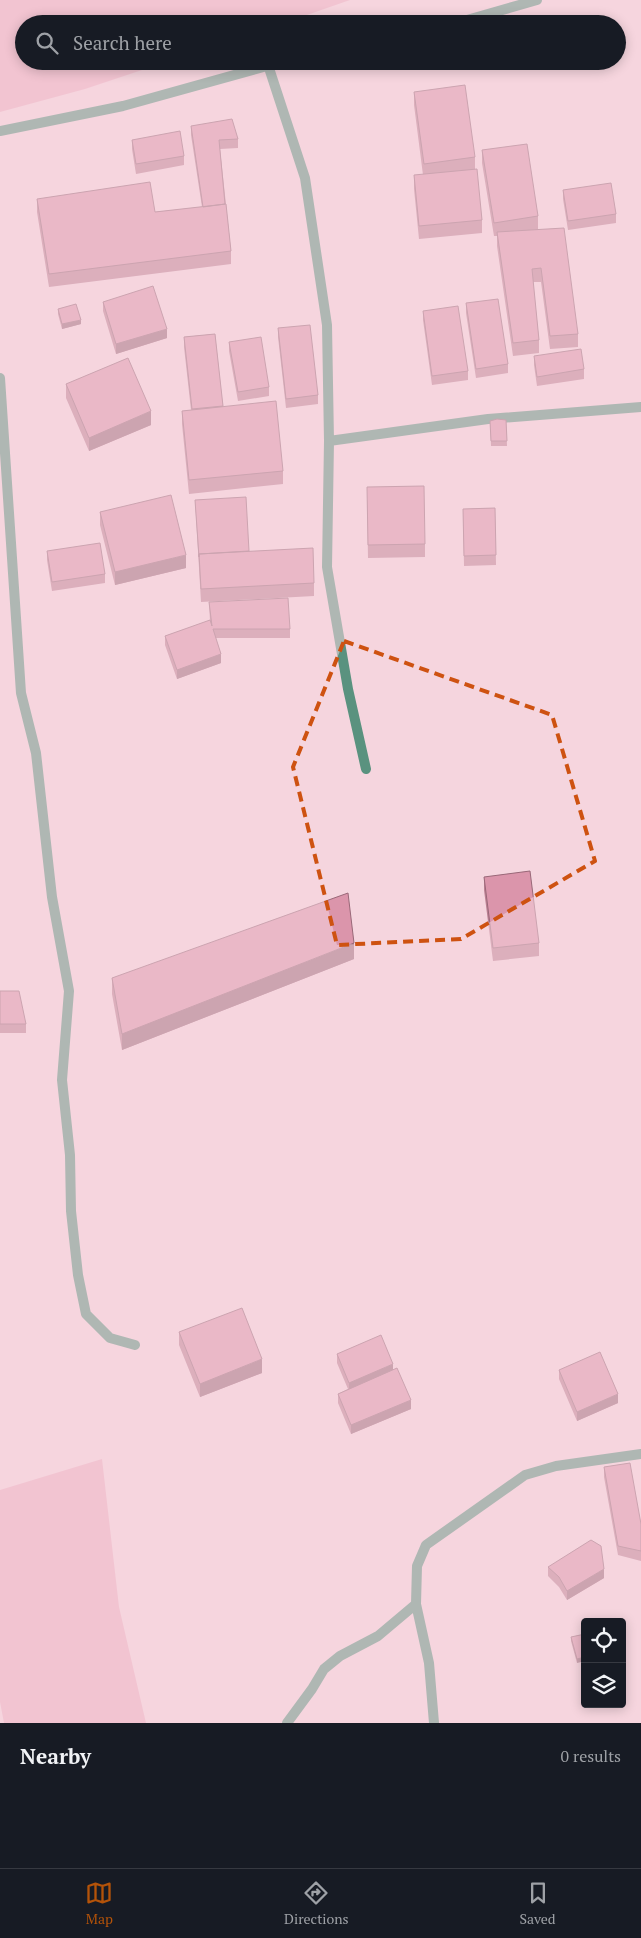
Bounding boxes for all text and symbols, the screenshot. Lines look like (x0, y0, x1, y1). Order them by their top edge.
search box (15, 15, 626, 70)
icon: search (33, 29, 61, 57)
text: Search here (73, 30, 172, 55)
map controls (581, 1618, 626, 1708)
button: locate (581, 1618, 626, 1663)
button: layers (581, 1663, 626, 1708)
text: Nearby (20, 1742, 91, 1770)
text: 0 results (561, 1745, 621, 1767)
tab: Map (85, 1879, 113, 1928)
tab: Directions (284, 1879, 349, 1928)
tab: Saved (519, 1879, 556, 1928)

